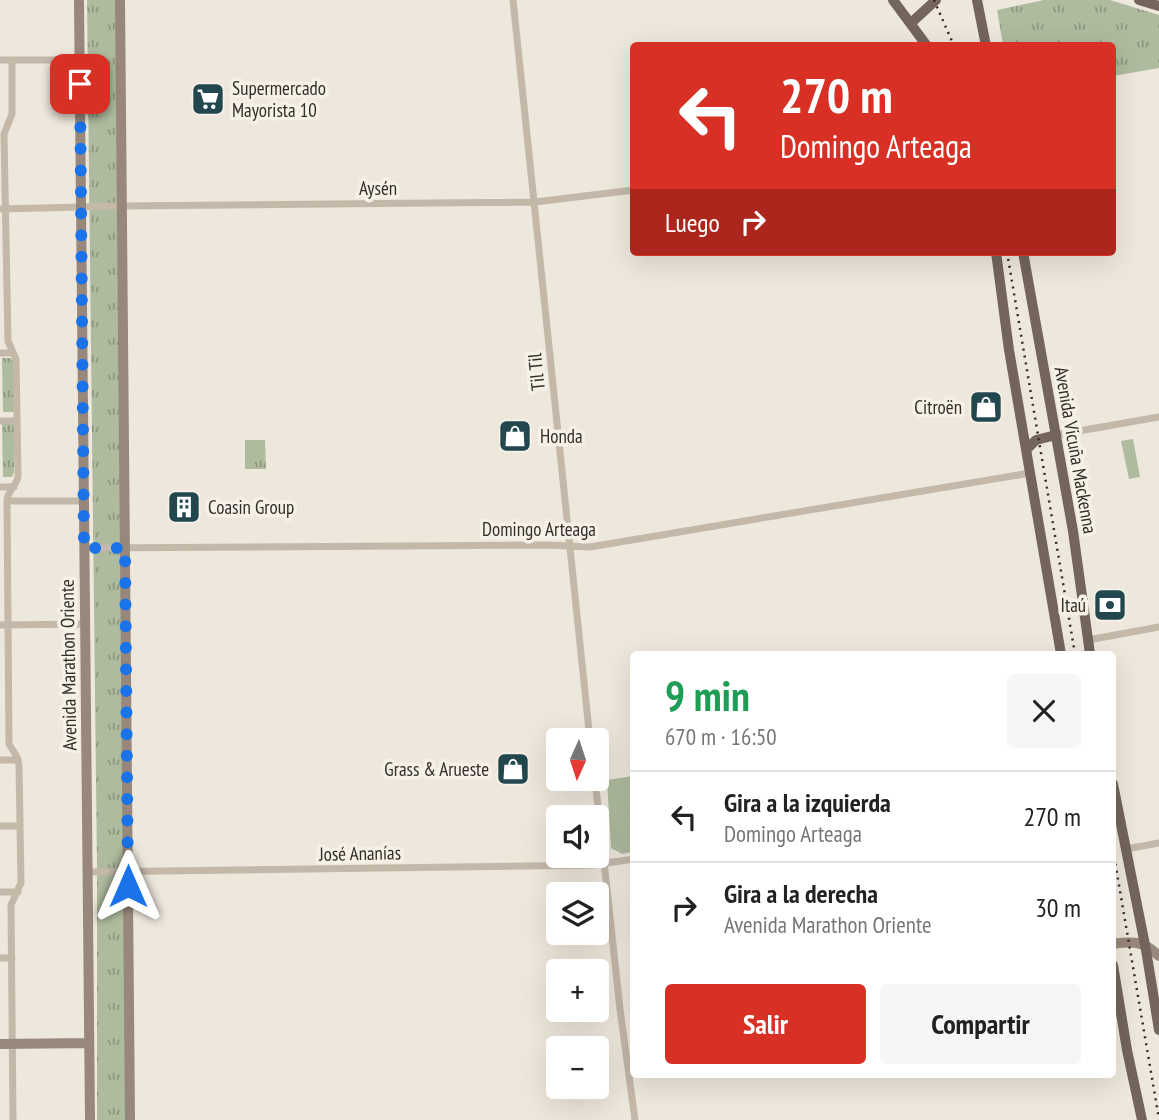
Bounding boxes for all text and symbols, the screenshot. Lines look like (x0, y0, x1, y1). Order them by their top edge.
pin (50, 54, 110, 114)
text: 270 m (780, 63, 893, 127)
icon: arrive (61, 65, 99, 103)
icon: left (665, 70, 756, 161)
place label: Supermercado Mayorista 10 (232, 76, 326, 122)
supermarket icon: Supermercado Mayorista 10 (189, 80, 227, 118)
text: Domingo Arteaga (780, 125, 972, 167)
street label: Aysén (359, 176, 397, 200)
icon: right (734, 203, 772, 241)
text: Luego (665, 206, 720, 239)
street label: Til Til (522, 351, 550, 392)
street label: Avenida Vicuña Mackenna (1049, 365, 1103, 535)
shop icon: Citroën (967, 388, 1005, 426)
place label: Citroën (914, 395, 962, 419)
shop icon: Honda (496, 417, 534, 455)
place label: Honda (540, 424, 583, 448)
building icon: Coasin Group (165, 488, 203, 526)
place label: Coasin Group (208, 495, 294, 519)
street label: Domingo Arteaga (482, 517, 596, 541)
street label: Avenida Marathon Oriente (55, 579, 81, 751)
bank icon: Itaú (1091, 586, 1129, 624)
place label: Itaú (1061, 593, 1086, 617)
text: 9 min (665, 668, 750, 723)
button: close (1007, 674, 1081, 748)
text: 670 m · 16:50 (665, 722, 777, 751)
north arrow (546, 728, 609, 791)
map controls (546, 728, 609, 1099)
shop icon: Grass & Arueste (494, 750, 532, 788)
place label: Grass & Arueste (384, 757, 489, 781)
text: Gira a la izquierda (724, 786, 891, 819)
icon: left (665, 798, 703, 836)
text: 270 m (1023, 800, 1081, 833)
button: sound (546, 805, 609, 868)
text: Domingo Arteaga (724, 819, 862, 848)
street label: José Ananías (318, 840, 401, 866)
position arrow (91, 849, 165, 923)
text: Gira a la derecha (724, 877, 878, 910)
button: layers (546, 882, 609, 945)
icon: right (665, 889, 703, 927)
text: 30 m (1035, 891, 1081, 924)
text: Avenida Marathon Oriente (724, 910, 932, 939)
button: + (546, 959, 609, 1022)
button: Salir (665, 984, 866, 1064)
button: Compartir (880, 984, 1081, 1064)
button: − (546, 1036, 609, 1099)

